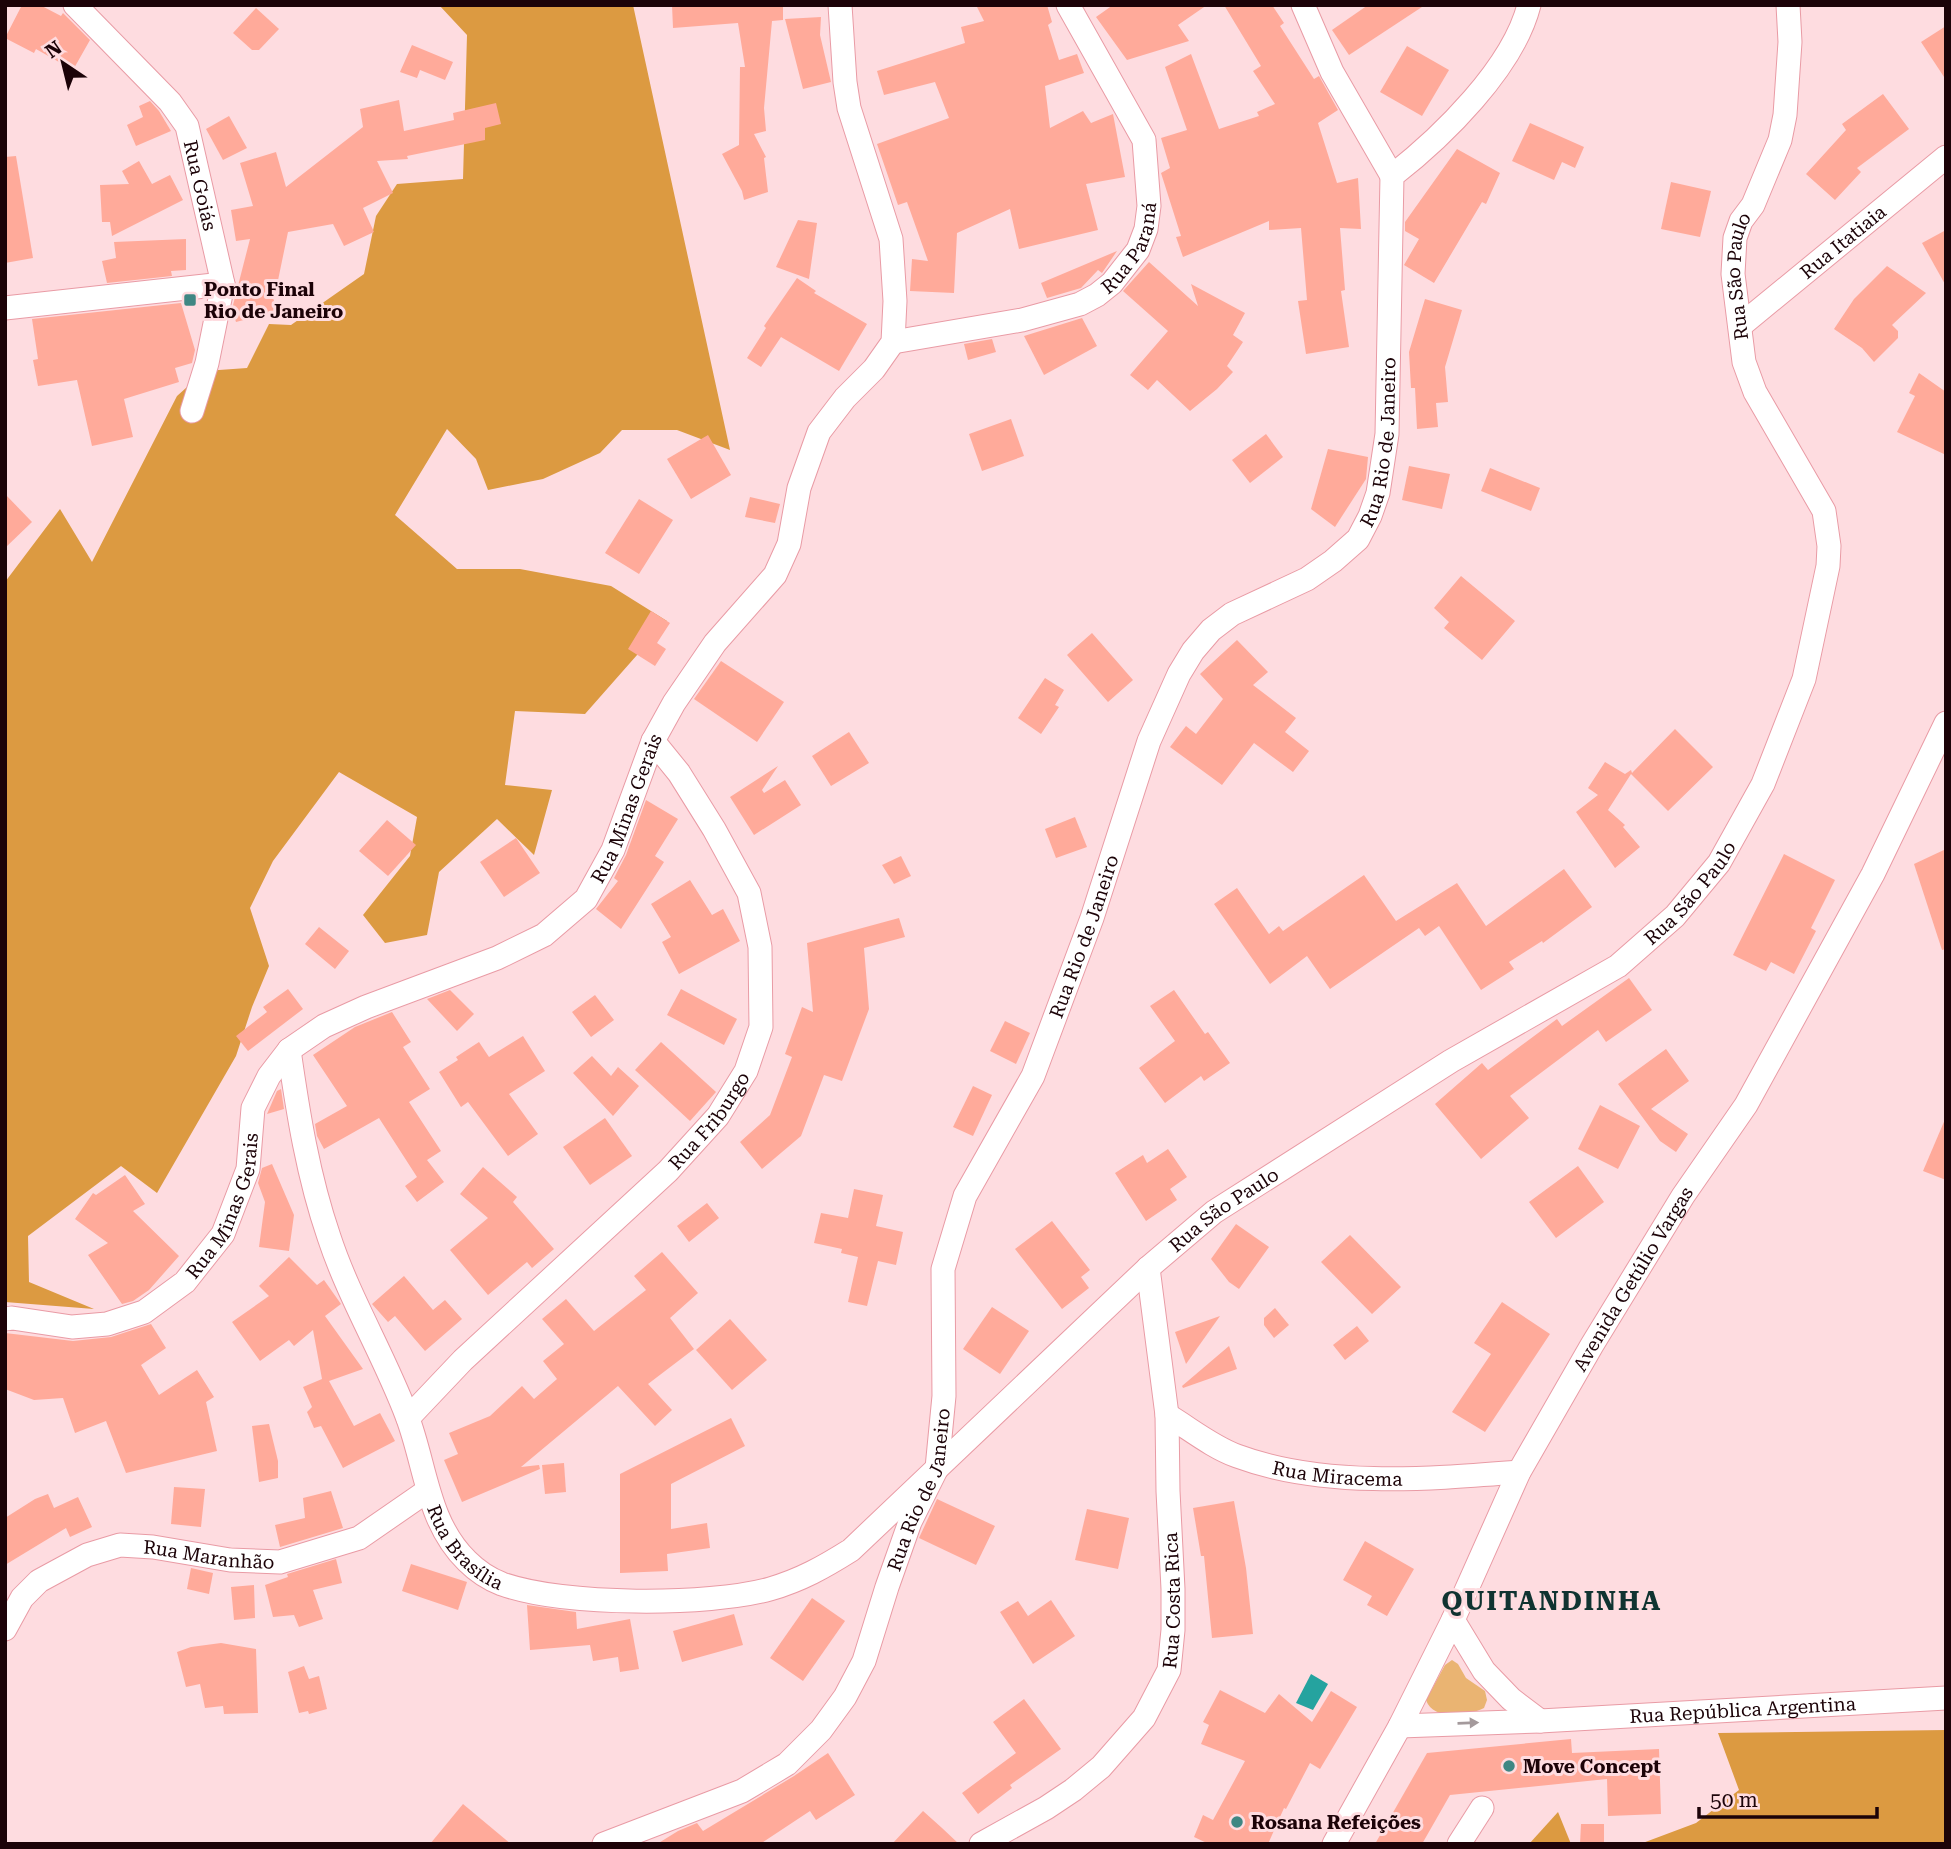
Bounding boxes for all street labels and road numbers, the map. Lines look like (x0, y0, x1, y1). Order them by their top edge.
street label: Rua Goiás (179, 138, 221, 233)
street label: Rua Paraná (1097, 200, 1162, 299)
street label: Rua Itatiaia (1796, 200, 1891, 284)
street label: Rua São Paulo (1722, 207, 1756, 341)
street label: Rua Rio de Janeiro (1355, 357, 1400, 531)
street label: Rua Minas Gerais (586, 729, 667, 887)
street label: Rua São Paulo (1640, 837, 1741, 950)
street label: Rua Rio de Janeiro (1045, 852, 1124, 1021)
street label: Rua Friburgo (664, 1068, 755, 1175)
street label: Rua Minas Gerais (181, 1132, 263, 1283)
street label: Rua São Paulo (1165, 1163, 1283, 1257)
street label: Avenida Getúlio Vargas (1568, 1182, 1698, 1376)
street label: Rua Rio de Janeiro (883, 1407, 955, 1574)
street label: Rua Miracema (1270, 1456, 1403, 1491)
street label: Rua Brasília (422, 1501, 507, 1595)
street label: Rua Costa Rica (1158, 1531, 1185, 1670)
street label: Rua Maranhão (143, 1535, 275, 1574)
street label: Rua República Argentina (1629, 1692, 1857, 1728)

